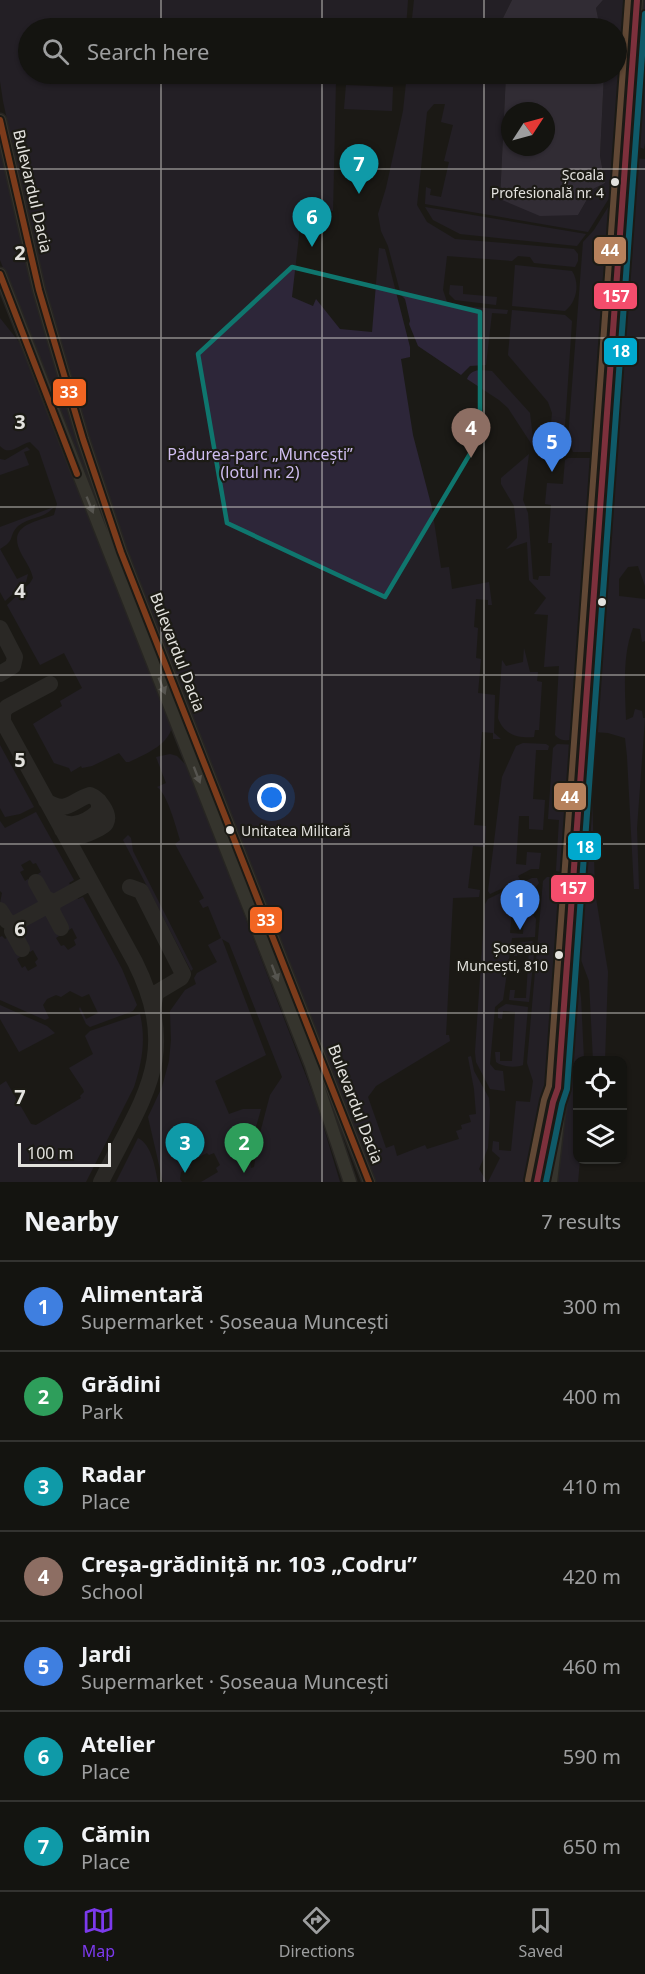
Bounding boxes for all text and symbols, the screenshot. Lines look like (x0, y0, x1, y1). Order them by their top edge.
search box (18, 18, 627, 84)
icon: search (39, 35, 72, 68)
text: Search here (87, 36, 209, 66)
north arrow (501, 102, 555, 156)
street label: Bulevardul Dacia (8, 127, 58, 255)
pin: 7 (340, 144, 378, 194)
place label: Școala Profesională nr. 4 (491, 165, 604, 202)
marker: Școala Profesională nr. 4 (609, 176, 621, 188)
pin: 6 (292, 198, 332, 247)
line badge: 44 (593, 236, 627, 265)
text: 2 (14, 239, 26, 266)
text: 44 (601, 239, 619, 261)
line badge: 157 (593, 282, 638, 310)
text: 157 (602, 285, 630, 307)
line badge: 18 (603, 337, 638, 366)
text: 18 (612, 340, 630, 362)
line badge: 33 (52, 378, 87, 407)
text: 33 (60, 381, 78, 403)
text: 3 (14, 408, 26, 435)
pin: 4 (452, 408, 490, 458)
pin: 5 (532, 422, 572, 472)
park label: Pădurea-parc „Muncești” (lotul nr. 2) (167, 443, 353, 483)
one-way arrow (86, 496, 95, 514)
text: 4 (14, 577, 26, 604)
street label: Bulevardul Dacia (145, 589, 211, 715)
unlabelled marker (596, 596, 608, 608)
one-way arrow (158, 677, 167, 695)
text: 5 (14, 746, 26, 773)
one-way arrow (193, 766, 202, 784)
line badge: 44 (553, 782, 587, 811)
your location (257, 783, 286, 812)
text: 44 (561, 786, 579, 808)
place label: Unitatea Militară (241, 821, 351, 840)
marker: Unitatea Militară (224, 824, 236, 836)
line badge: 18 (567, 832, 602, 861)
text: 18 (576, 836, 594, 858)
line badge: 157 (550, 874, 595, 903)
text: 157 (559, 877, 587, 899)
pin: 1 (500, 880, 540, 930)
line badge: 33 (249, 906, 283, 934)
text: 33 (257, 909, 275, 931)
text: 6 (14, 915, 26, 942)
place label: Șoseaua Muncești, 810 (457, 938, 548, 975)
marker: Șoseaua Muncești, 810 (553, 949, 565, 961)
one-way arrow (271, 964, 280, 982)
street label: Bulevardul Dacia (323, 1041, 389, 1167)
map controls (573, 1056, 627, 1164)
button: locate (573, 1056, 627, 1110)
text: 7 (14, 1083, 26, 1110)
button: layers (573, 1110, 627, 1164)
pin: 3 (166, 1124, 204, 1173)
pin: 2 (224, 1124, 264, 1173)
scale bar (18, 1140, 111, 1168)
text: 100 m (27, 1142, 74, 1164)
text: Nearby (24, 1203, 119, 1239)
text: 7 results (541, 1208, 621, 1235)
text: Alimentară (81, 1278, 204, 1308)
text: 1 (38, 1293, 49, 1320)
text: 300 m (563, 1293, 621, 1320)
text: Supermarket · Șoseaua Muncești (81, 1308, 389, 1335)
text: Grădini (81, 1368, 161, 1398)
text: 2 (38, 1383, 49, 1410)
text: 400 m (563, 1383, 621, 1410)
text: Park (81, 1398, 123, 1425)
text: Radar (81, 1458, 146, 1488)
text: 3 (38, 1473, 49, 1500)
text: 410 m (563, 1473, 621, 1500)
text: Place (81, 1488, 130, 1515)
text: Creșa-grădiniță nr. 103 „Codru” (81, 1548, 417, 1578)
text: 4 (38, 1563, 49, 1590)
text: 420 m (563, 1563, 621, 1590)
text: School (81, 1578, 143, 1605)
text: Jardi (81, 1638, 131, 1668)
text: 5 (38, 1653, 49, 1680)
text: 460 m (563, 1653, 621, 1680)
text: Supermarket · Șoseaua Muncești (81, 1668, 389, 1695)
text: Atelier (81, 1728, 155, 1758)
text: 6 (38, 1743, 49, 1770)
text: 590 m (563, 1743, 621, 1770)
text: Place (81, 1758, 130, 1785)
text: Cămin (81, 1818, 151, 1848)
text: 7 (38, 1833, 49, 1860)
text: 650 m (563, 1833, 621, 1860)
text: Place (81, 1848, 130, 1875)
tab: Map (82, 1904, 115, 1962)
tab: Directions (279, 1904, 355, 1962)
tab: Saved (518, 1904, 563, 1962)

